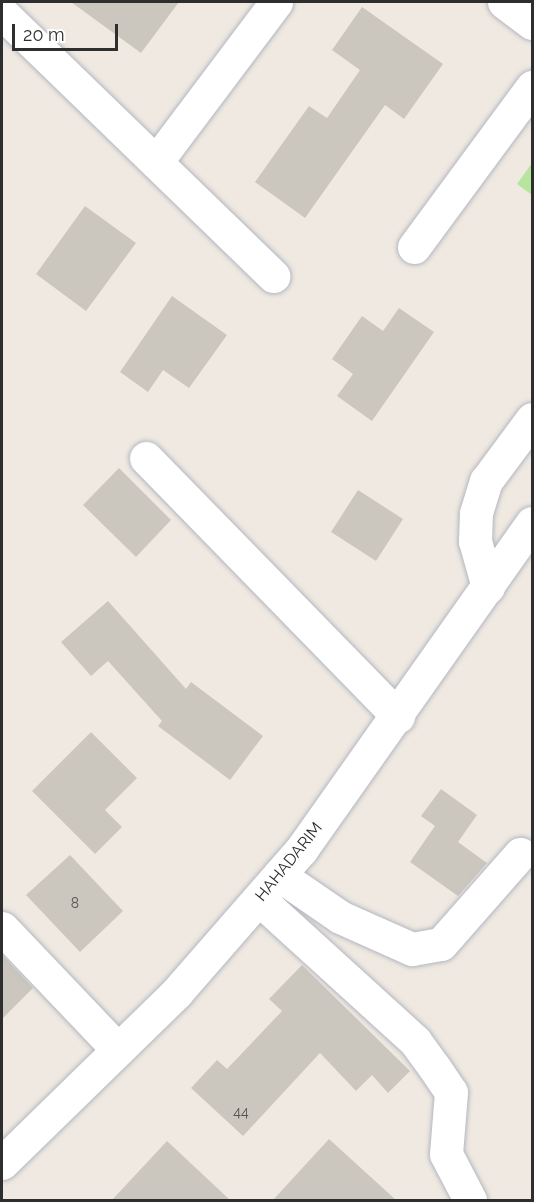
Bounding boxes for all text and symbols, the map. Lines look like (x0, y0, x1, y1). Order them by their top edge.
scale bar (15, 12, 122, 50)
text: 20 m (23, 24, 65, 45)
street label: HAHADARIM (251, 819, 327, 905)
house number: 8 (71, 895, 79, 911)
house number: 44 (233, 1104, 249, 1120)

